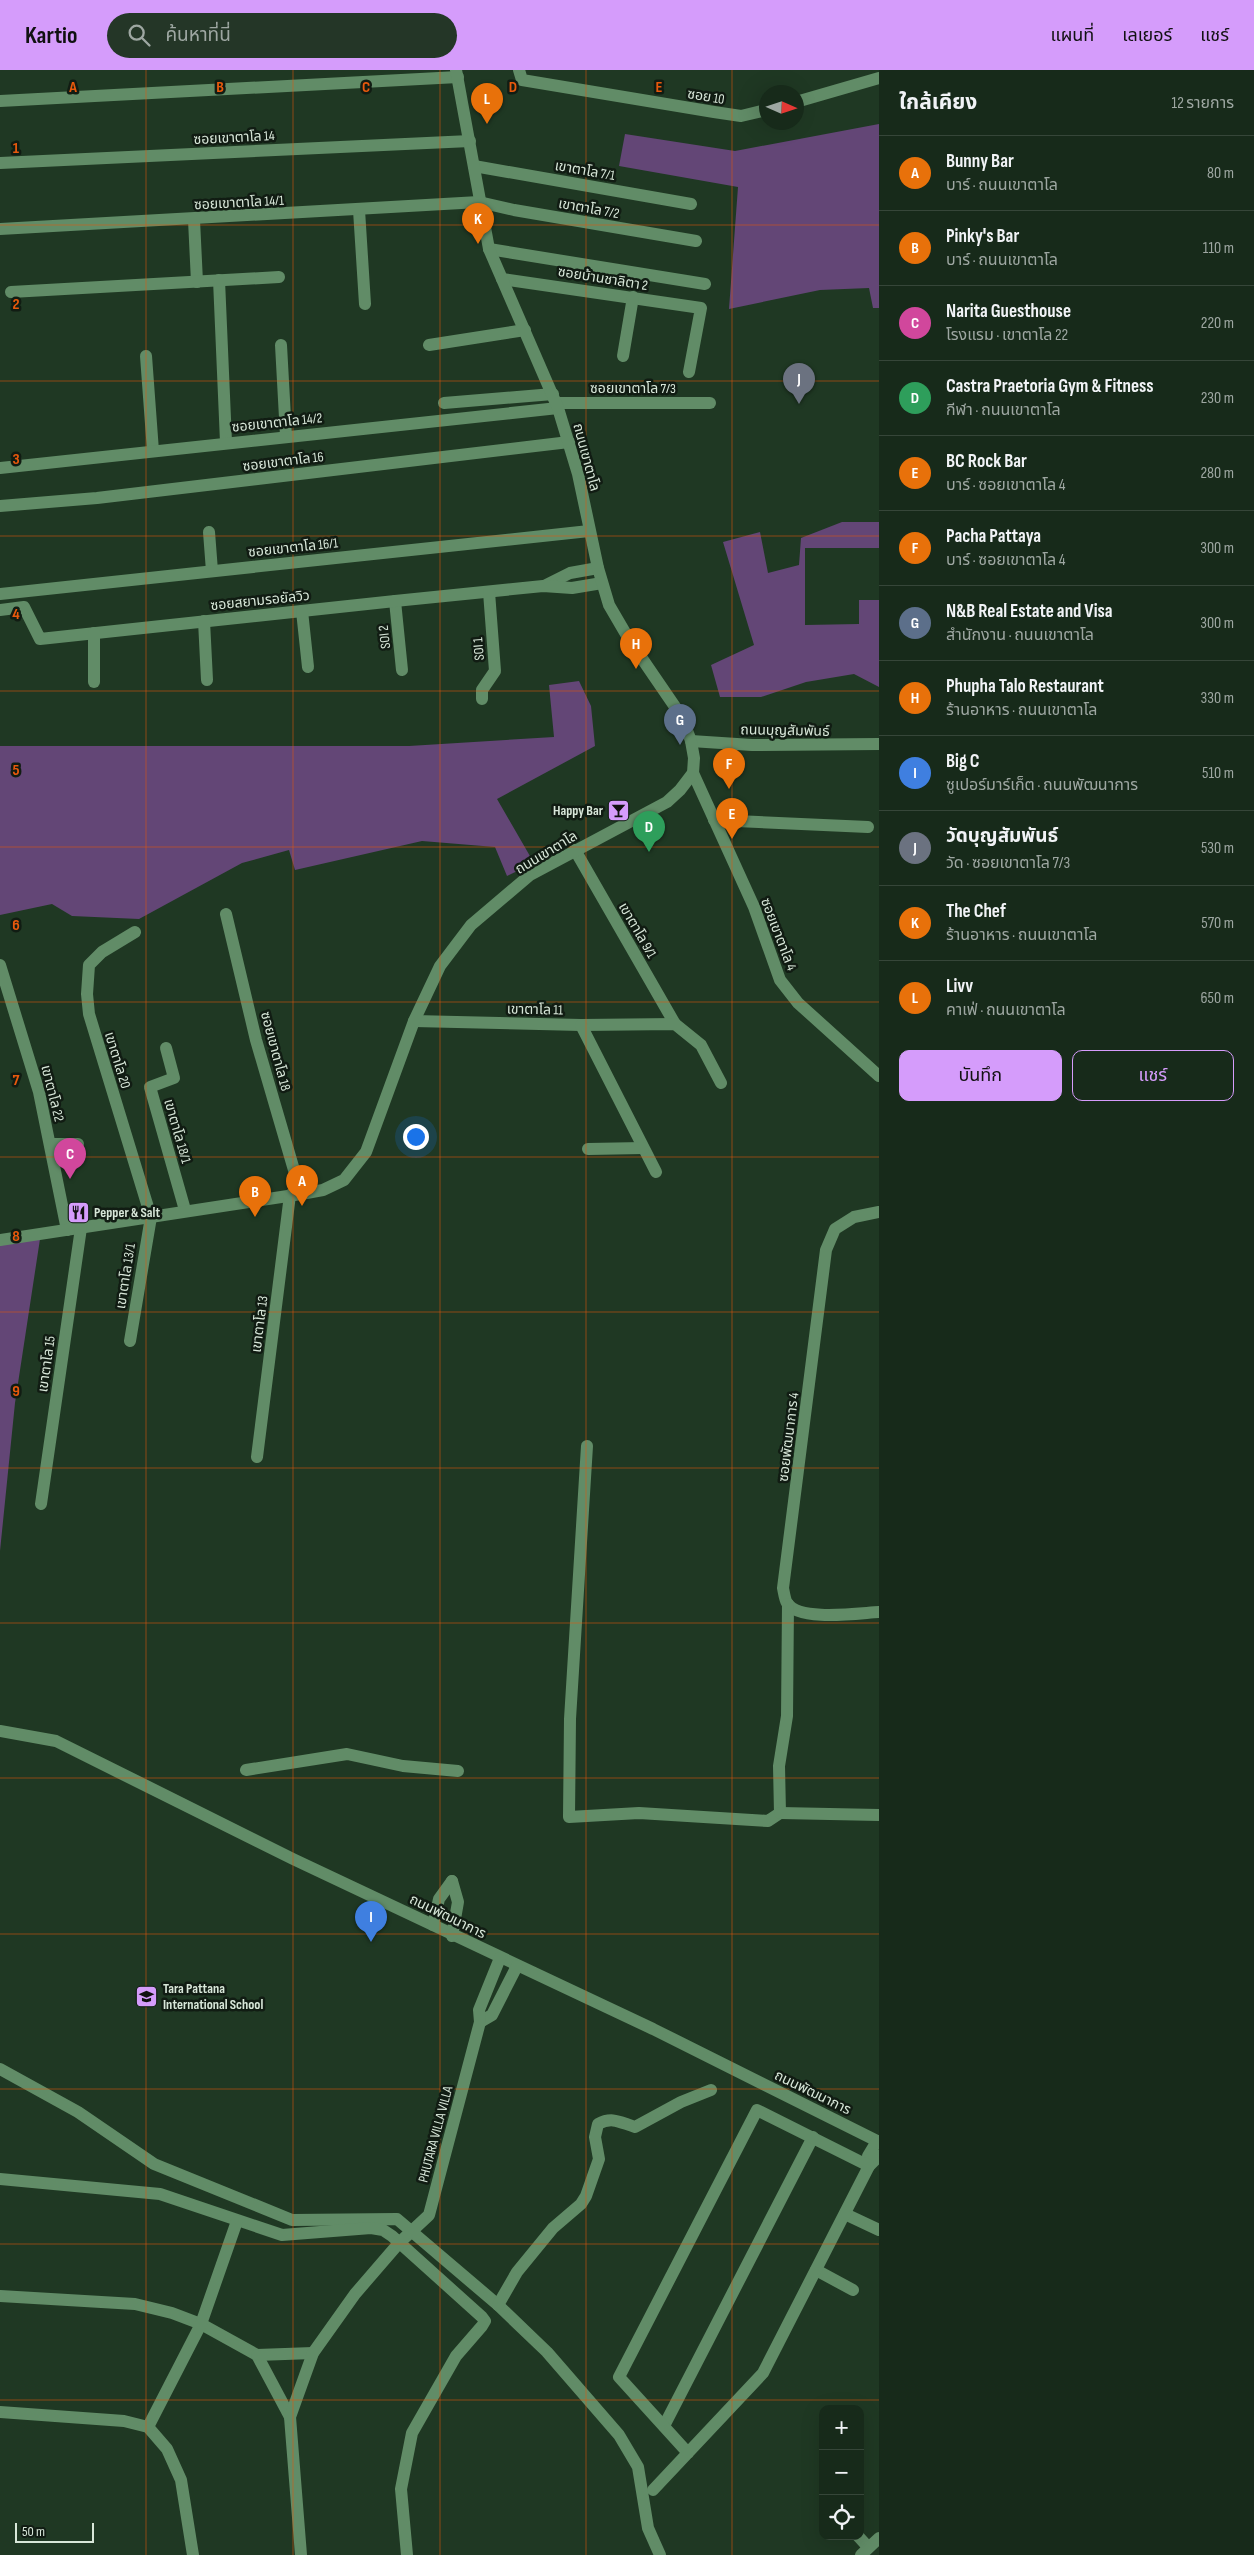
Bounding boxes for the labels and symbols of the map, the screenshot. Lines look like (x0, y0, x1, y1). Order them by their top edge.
text: A (68, 78, 77, 97)
text: B (216, 78, 224, 97)
text: C (362, 78, 370, 97)
text: D (509, 78, 517, 97)
text: E (656, 78, 663, 97)
pin: L (471, 83, 503, 124)
street label: ซอย 10 (686, 85, 726, 108)
north arrow (759, 85, 804, 130)
street label: ซอยเขาตาโล 14 (193, 127, 275, 148)
text: 1 (13, 139, 20, 158)
street label: เขาตาโล 7/1 (554, 157, 616, 184)
street label: ซอยเขาตาโล 14/1 (194, 192, 285, 213)
street label: เขาตาโล 7/2 (557, 195, 621, 222)
pin: K (462, 203, 494, 244)
street label: ซอยบ้านชาลิตา 2 (557, 263, 649, 294)
text: 2 (12, 295, 20, 314)
pin: J (783, 363, 815, 404)
street label: ซอยเขาตาโล 7/3 (590, 380, 676, 397)
street label: ซอยเขาตาโล 14/2 (231, 409, 323, 436)
street label: ถนนเขาตาโล (569, 421, 604, 493)
street label: ซอยเขาตาโล 16 (242, 448, 325, 475)
text: 3 (12, 450, 20, 469)
street label: ซอยเขาตาโล 16/1 (247, 534, 339, 561)
street label: ซอยสยามรอยัลวิว (210, 587, 311, 614)
text: 4 (12, 605, 20, 624)
street label: SOI 2 (375, 624, 394, 650)
pin: H (620, 628, 652, 669)
street label: SOI 1 (469, 637, 488, 661)
pin: G (664, 704, 696, 745)
street label: ถนนบุญสัมพันธ์ (740, 721, 830, 740)
pin: F (713, 748, 745, 789)
text: 5 (12, 761, 20, 780)
bar icon: Happy Bar (607, 798, 631, 822)
pin: E (716, 798, 748, 839)
place label: Happy Bar (553, 802, 604, 819)
pin: D (633, 811, 665, 852)
street label: ถนนเขาตาโล (512, 827, 580, 878)
street label: ซอยเขาตาโล 4 (757, 896, 800, 973)
street label: เขาตาโล 9/1 (615, 899, 660, 961)
text: 6 (12, 916, 20, 935)
street label: เขาตาโล 11 (507, 1001, 563, 1018)
street label: ซอยเขาตาโล 18 (257, 1010, 294, 1093)
street label: เขาตาโล 20 (101, 1030, 134, 1091)
street label: เขาตาโล 22 (37, 1063, 68, 1123)
text: 7 (13, 1071, 20, 1090)
street label: เขาตาโล 18/1 (160, 1097, 195, 1165)
your location (403, 1124, 429, 1150)
pin: C (54, 1138, 86, 1179)
pin: A (286, 1165, 318, 1206)
pin: B (239, 1176, 271, 1217)
restaurant icon: Pepper & Salt (66, 1200, 90, 1224)
place label: Pepper & Salt (94, 1204, 160, 1221)
text: 8 (12, 1227, 20, 1246)
street label: เขาตาโล 13/1 (112, 1242, 139, 1310)
street label: เขาตาโล 13 (248, 1295, 271, 1353)
street label: เขาตาโล 15 (34, 1334, 59, 1393)
text: 9 (12, 1382, 20, 1401)
street label: ซอยพัฒนาการ 4 (775, 1391, 802, 1483)
street label: ถนนพัฒนาการ (407, 1891, 489, 1942)
pin: I (355, 1901, 387, 1942)
place label: Tara Pattana International School (163, 1980, 263, 2013)
school or university icon: Tara Pattana International School (135, 1984, 159, 2008)
street label: ถนนพัฒนาการ (772, 2067, 854, 2118)
street label: PHUTARA VILLA VILLA (414, 2083, 457, 2184)
scale bar (15, 2520, 94, 2543)

